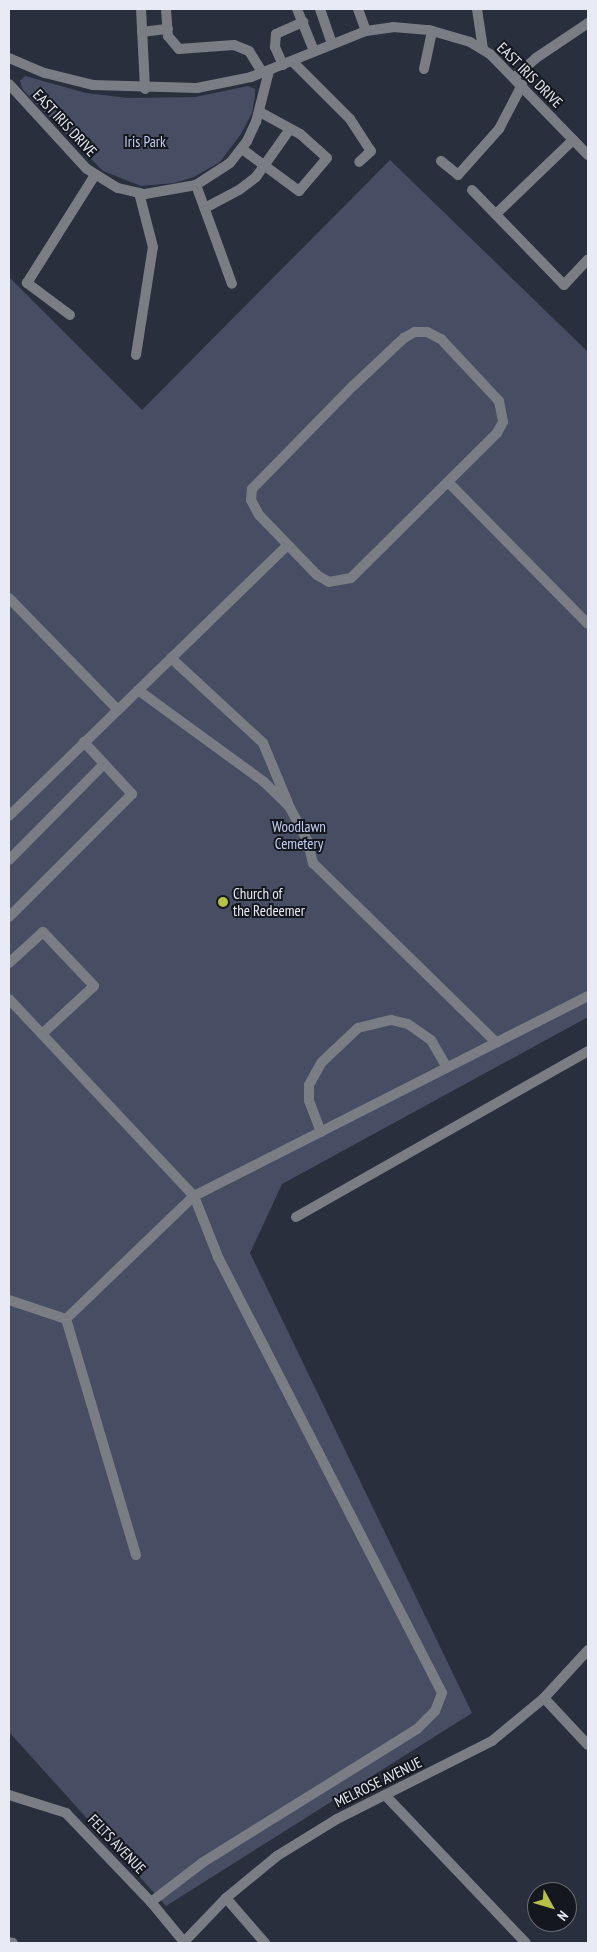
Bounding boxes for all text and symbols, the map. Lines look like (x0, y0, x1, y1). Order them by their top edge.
street label: EAST IRIS DRIVE (493, 38, 567, 112)
street label: EAST IRIS DRIVE (29, 86, 101, 160)
park label: Iris Park (124, 133, 166, 151)
park label: Woodlawn Cemetery (272, 817, 326, 852)
place label: Church of the Redeemer (233, 884, 305, 919)
marker: Church of the Redeemer (217, 896, 229, 908)
street label: MELROSE AVENUE (331, 1753, 425, 1811)
street label: FELTS AVENUE (84, 1810, 150, 1878)
north arrow (527, 1882, 577, 1932)
text: N (554, 1907, 572, 1924)

